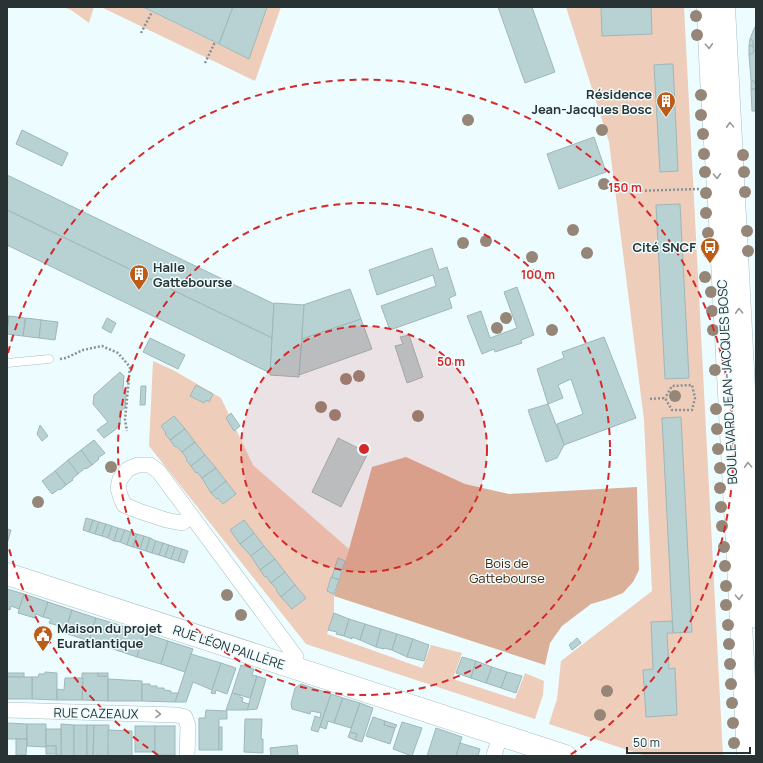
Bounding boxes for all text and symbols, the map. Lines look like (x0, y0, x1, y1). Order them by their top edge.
one-way arrow (705, 43, 713, 49)
place label: Résidence Jean-Jacques Bosc (531, 85, 653, 118)
building icon: Résidence Jean-Jacques Bosc (655, 90, 677, 118)
one-way arrow (726, 122, 734, 128)
one-way arrow (712, 173, 721, 179)
text: 150 m (608, 179, 642, 196)
bus stop icon: Cité SNCF (699, 236, 721, 264)
place label: Cité SNCF (632, 238, 696, 256)
place label: Halle Gattebourse (153, 258, 232, 291)
building icon: Halle Gattebourse (128, 263, 150, 291)
text: 100 m (521, 266, 555, 283)
street label: BOULEVARD JEAN-JACQUES BOSC (713, 279, 741, 485)
one-way arrow (735, 308, 744, 314)
text: 50 m (437, 353, 465, 370)
centre of rings (357, 442, 371, 456)
one-way arrow (744, 462, 753, 468)
park label: Bois de Gattebourse (469, 554, 545, 587)
one-way arrow (734, 594, 743, 600)
place label: Maison du projet Euratlantique (57, 619, 162, 652)
street label: RUE LÉON PAILLÈRE (171, 620, 287, 674)
public building icon: Maison du projet Euratlantique (32, 624, 54, 652)
street label: RUE CAZEAUX (53, 703, 139, 723)
one-way arrow (155, 710, 161, 718)
scale bar (627, 729, 750, 755)
text: 50 m (633, 734, 660, 751)

